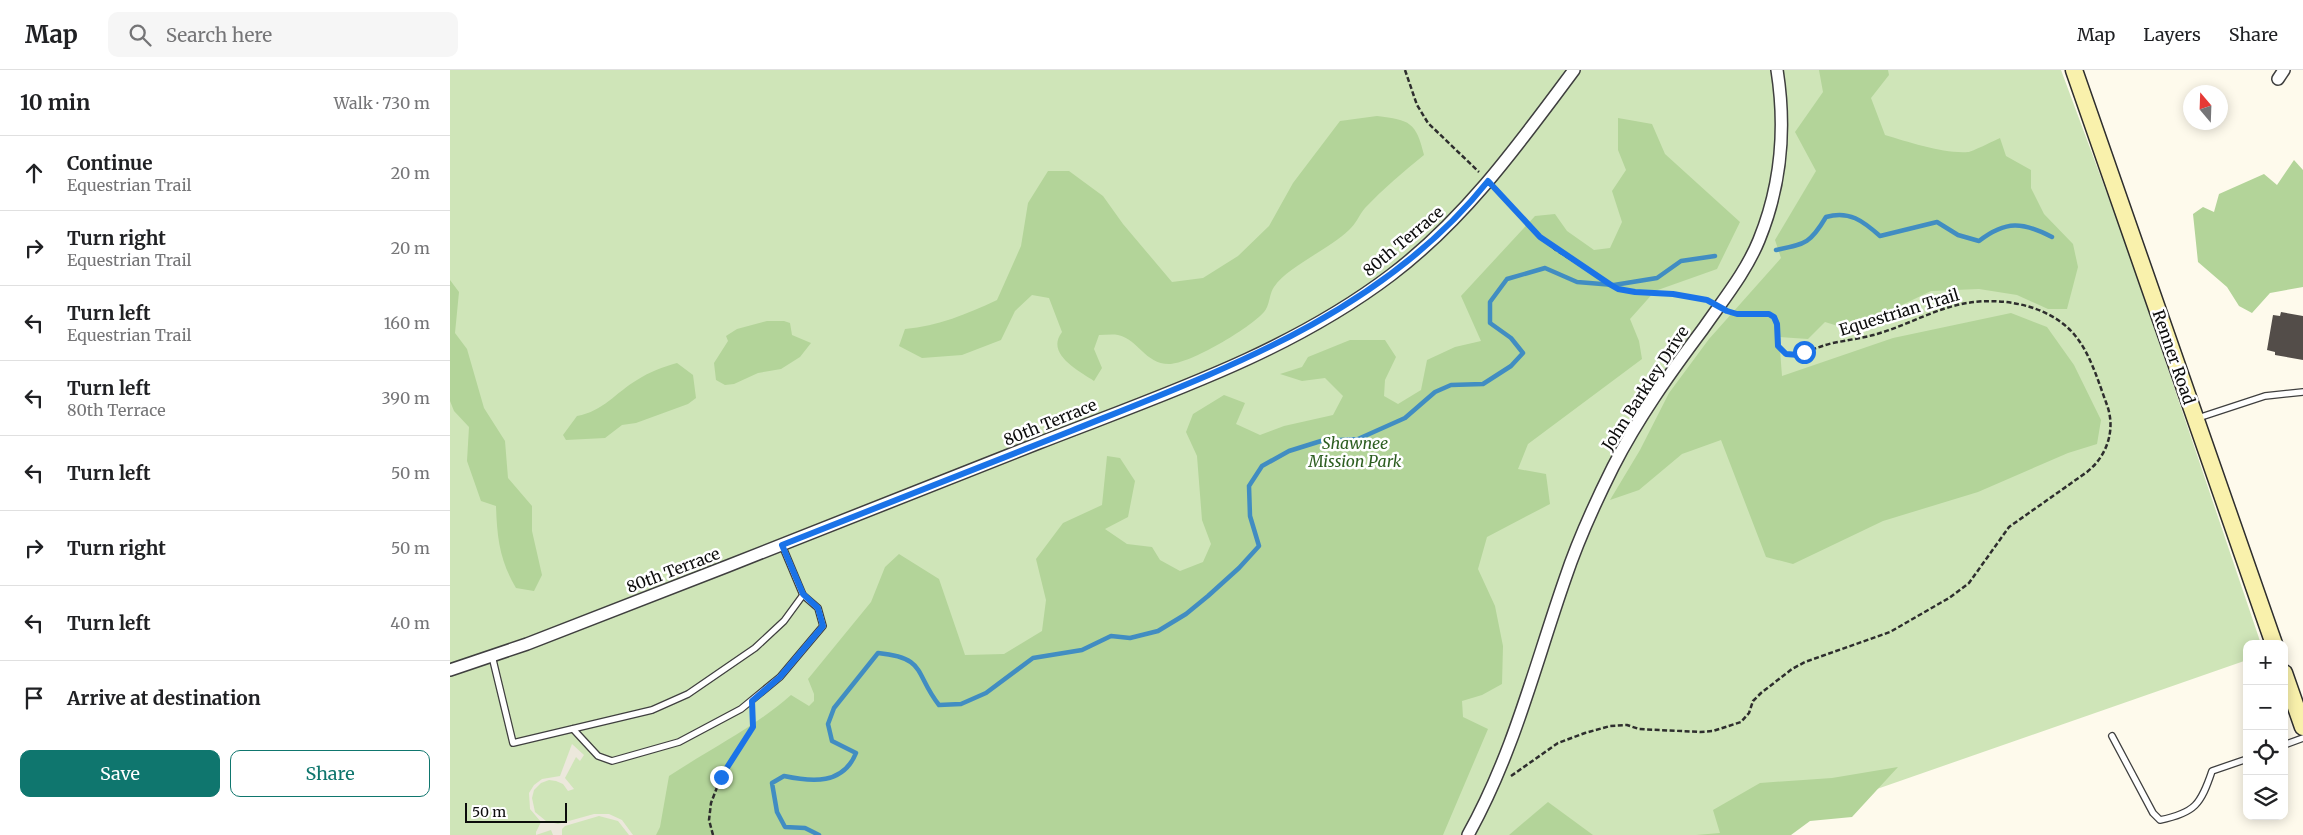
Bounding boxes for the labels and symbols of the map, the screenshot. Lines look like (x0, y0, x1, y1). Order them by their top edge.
north arrow (2183, 85, 2228, 130)
street label: 80th Terrace (1359, 202, 1447, 280)
street label: Equestrian Trail (1837, 284, 1962, 340)
street label: Renner Road (2148, 307, 2200, 407)
street label: John Barkley Drive (1597, 322, 1693, 455)
route start (1793, 341, 1816, 364)
street label: 80th Terrace (1001, 394, 1099, 450)
park label: Shawnee Mission Park (1307, 433, 1402, 471)
street label: 80th Terrace (623, 543, 723, 597)
route end (710, 766, 733, 789)
scale bar (465, 800, 568, 823)

